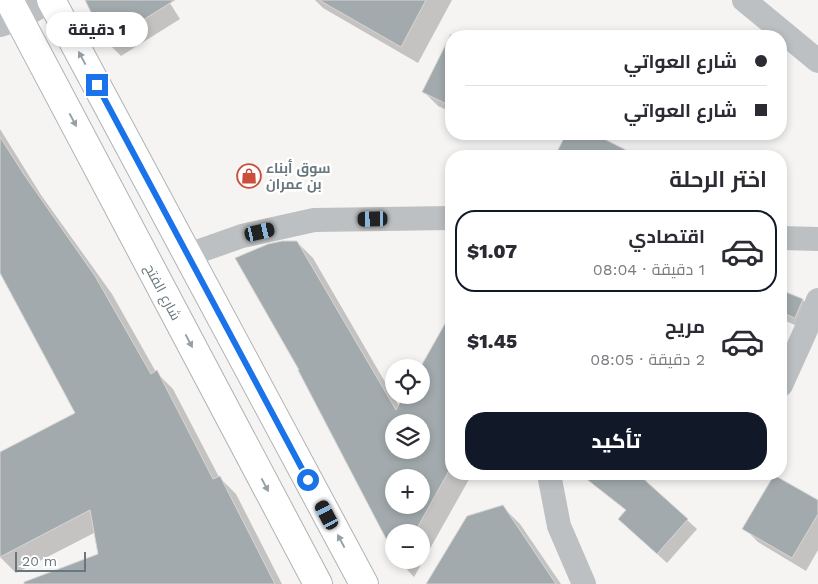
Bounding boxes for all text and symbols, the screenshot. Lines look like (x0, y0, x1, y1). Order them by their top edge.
callout: 1 دقيقة (46, 12, 148, 48)
text: 1 دقيقة (68, 20, 126, 39)
text: شارع العواتي (624, 50, 737, 73)
one-way arrow (78, 52, 87, 65)
route end (86, 74, 108, 96)
text: شارع العواتي (624, 99, 737, 122)
one-way arrow (68, 114, 77, 127)
place label: سوق أبناء بن عمران (266, 159, 331, 193)
shop icon: سوق أبناء بن عمران (236, 163, 262, 189)
text: اختر الرحلة (669, 167, 767, 192)
car (357, 211, 388, 227)
car (243, 221, 276, 243)
text: اقتصادي (629, 225, 705, 248)
icon: car (720, 229, 765, 274)
text: $1.07 (467, 240, 517, 263)
text: 1 دقيقة · 08:04 (593, 260, 705, 279)
street label: شارع الفتح (141, 261, 184, 323)
text: مريح (665, 315, 705, 338)
icon: car (720, 319, 765, 364)
text: $1.45 (467, 330, 517, 353)
one-way arrow (185, 335, 194, 348)
text: 2 دقيقة · 08:05 (590, 350, 705, 369)
map controls (385, 359, 430, 569)
button: locate (385, 359, 430, 404)
button: تأكيد (465, 412, 767, 470)
button: layers (385, 414, 430, 459)
route start (297, 469, 319, 491)
button: + (385, 469, 430, 514)
one-way arrow (261, 478, 269, 492)
car (313, 498, 340, 532)
button: − (385, 524, 430, 569)
one-way arrow (337, 534, 345, 548)
scale bar (15, 549, 86, 572)
text: 20 m (22, 553, 57, 569)

